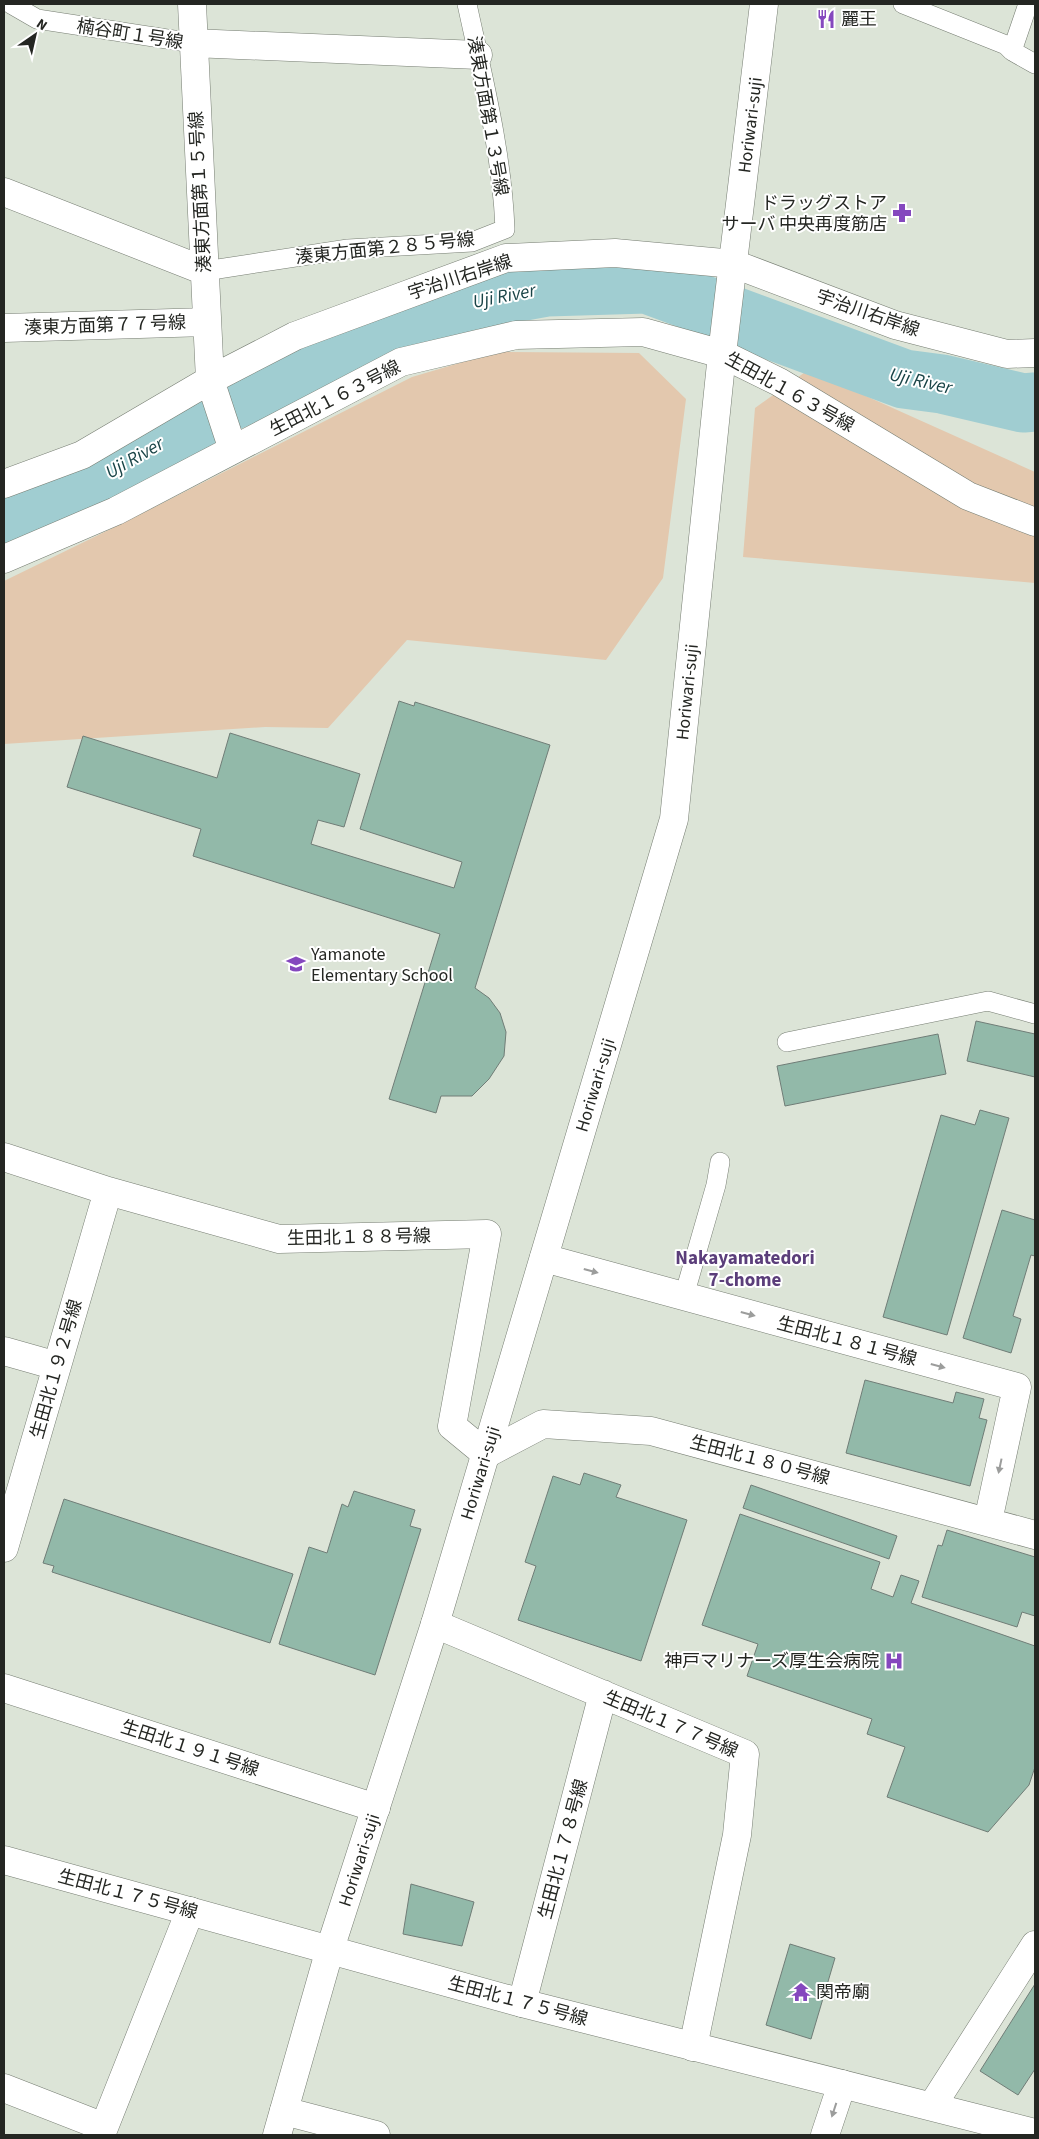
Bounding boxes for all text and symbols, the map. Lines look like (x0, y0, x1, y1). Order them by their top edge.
place label: 麗王 (841, 7, 877, 32)
restaurant icon: 麗王 (815, 8, 837, 30)
north arrow (10, 10, 60, 60)
text: N (32, 14, 51, 36)
street label: 楠谷町１号線 (75, 14, 185, 55)
street label: 湊東方面第１３号線 (461, 34, 514, 198)
street label: Horiwari-suji (732, 76, 769, 174)
street label: 湊東方面第１５号線 (184, 110, 217, 274)
place label: ドラッグストア サーバ 中央再度筋店 (722, 191, 887, 237)
pharmacy icon: ドラッグストア サーバ 中央再度筋店 (891, 202, 913, 224)
street label: 湊東方面第２８５号線 (294, 227, 476, 270)
street label: 宇治川右岸線 (405, 249, 515, 306)
water label: Uji River (470, 277, 540, 316)
street label: 宇治川右岸線 (813, 284, 923, 343)
street label: 湊東方面第７７号線 (24, 310, 186, 341)
street label: 生田北１６３号線 (721, 347, 859, 438)
street label: 生田北１６３号線 (265, 355, 405, 442)
water label: Uji River (887, 361, 956, 402)
water label: Uji River (100, 430, 170, 486)
street label: Horiwari-suji (670, 643, 705, 741)
place label: Yamanote Elementary School (310, 942, 453, 988)
school or university icon: Yamanote Elementary School (285, 953, 307, 975)
street label: Horiwari-suji (569, 1035, 622, 1135)
street label: 生田北１８８号線 (287, 1224, 431, 1251)
district label: Nakayamatedori 7-chome (675, 1245, 815, 1294)
one-way arrow (583, 1267, 598, 1275)
street label: 生田北１９２号線 (25, 1296, 88, 1442)
one-way arrow (740, 1310, 755, 1318)
street label: 生田北１８１号線 (774, 1311, 920, 1372)
one-way arrow (931, 1362, 946, 1370)
street label: Horiwari-suji (454, 1423, 507, 1523)
street label: 生田北１８０号線 (687, 1430, 833, 1491)
one-way arrow (996, 1458, 1004, 1473)
place label: 神戸マリナーズ厚生会病院 (664, 1649, 879, 1674)
hospital icon: 神戸マリナーズ厚生会病院 (883, 1650, 905, 1672)
street label: 生田北１７７号線 (600, 1685, 742, 1764)
street label: 生田北１９１号線 (118, 1714, 262, 1783)
street label: 生田北１７８号線 (533, 1776, 594, 1922)
street label: Horiwari-suji (333, 1810, 386, 1910)
street label: 生田北１７５号線 (55, 1864, 201, 1925)
street label: 生田北１７５号線 (445, 1971, 591, 2032)
place label: 関帝廟 (816, 1980, 870, 2005)
temple icon: 関帝廟 (790, 1981, 812, 2003)
one-way arrow (829, 2102, 837, 2117)

